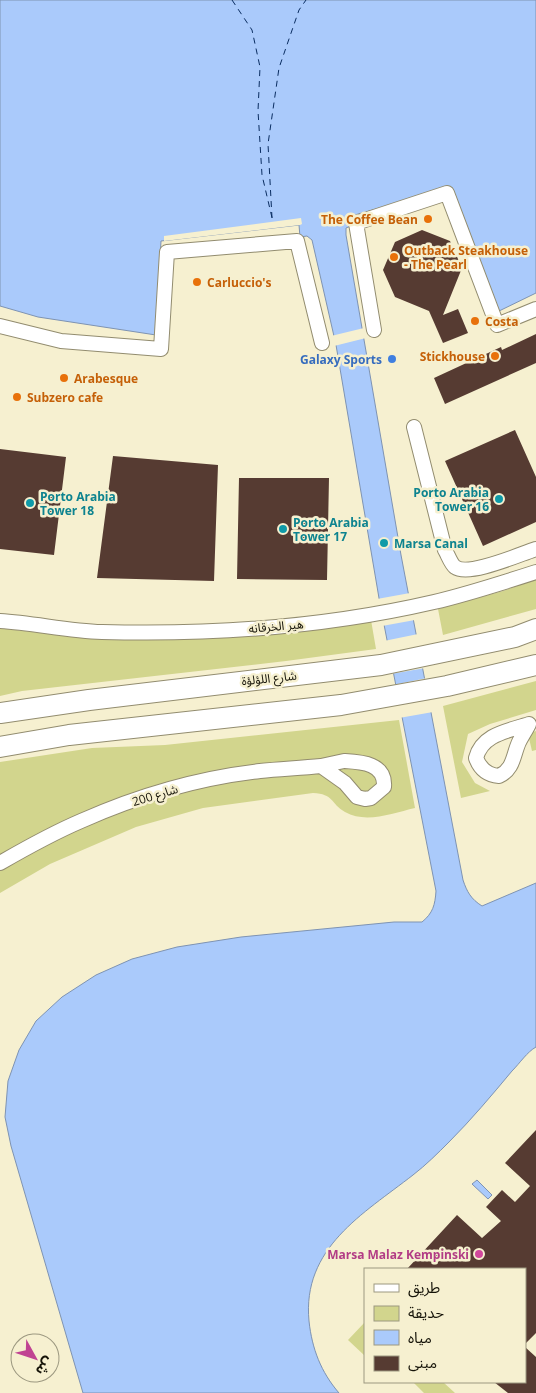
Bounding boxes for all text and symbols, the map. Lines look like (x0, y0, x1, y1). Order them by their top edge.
place label: The Coffee Bean (321, 211, 418, 228)
marker: The Coffee Bean (422, 213, 434, 225)
place label: Outback Steakhouse - The Pearl (404, 242, 528, 273)
marker: Outback Steakhouse - The Pearl (388, 251, 400, 263)
place label: Carluccio's (207, 274, 272, 291)
marker: Carluccio's (191, 276, 203, 288)
place label: Costa (485, 313, 519, 330)
marker: Costa (469, 315, 481, 327)
place label: Stickhouse (420, 348, 485, 365)
marker: Stickhouse (489, 350, 501, 362)
place label: Galaxy Sports (300, 351, 382, 368)
marker: Galaxy Sports (386, 353, 398, 365)
place label: Arabesque (74, 370, 138, 387)
marker: Arabesque (58, 372, 70, 384)
place label: Subzero cafe (27, 389, 103, 406)
marker: Subzero cafe (11, 391, 23, 403)
place label: Porto Arabia Tower 16 (413, 484, 489, 515)
place label: Porto Arabia Tower 18 (40, 488, 116, 519)
marker: Porto Arabia Tower 16 (493, 493, 505, 505)
marker: Porto Arabia Tower 18 (24, 497, 36, 509)
place label: Porto Arabia Tower 17 (293, 514, 369, 545)
marker: Porto Arabia Tower 17 (277, 523, 289, 535)
place label: Marsa Canal (394, 535, 468, 552)
marker: Marsa Canal (378, 537, 390, 549)
street label: هير الخرقانه (248, 615, 304, 637)
street label: شارع اللؤلؤة (241, 667, 298, 690)
street label: شارع 200 (130, 780, 180, 811)
place label: Marsa Malaz Kempinski (327, 1246, 469, 1263)
marker: Marsa Malaz Kempinski (473, 1248, 485, 1260)
legend (364, 1268, 526, 1383)
text: طريق (408, 1277, 440, 1298)
text: حديقة (408, 1302, 444, 1322)
text: مياه (408, 1327, 432, 1347)
north arrow (10, 1333, 60, 1383)
text: مبنى (408, 1352, 437, 1372)
text: ش (32, 1353, 59, 1380)

